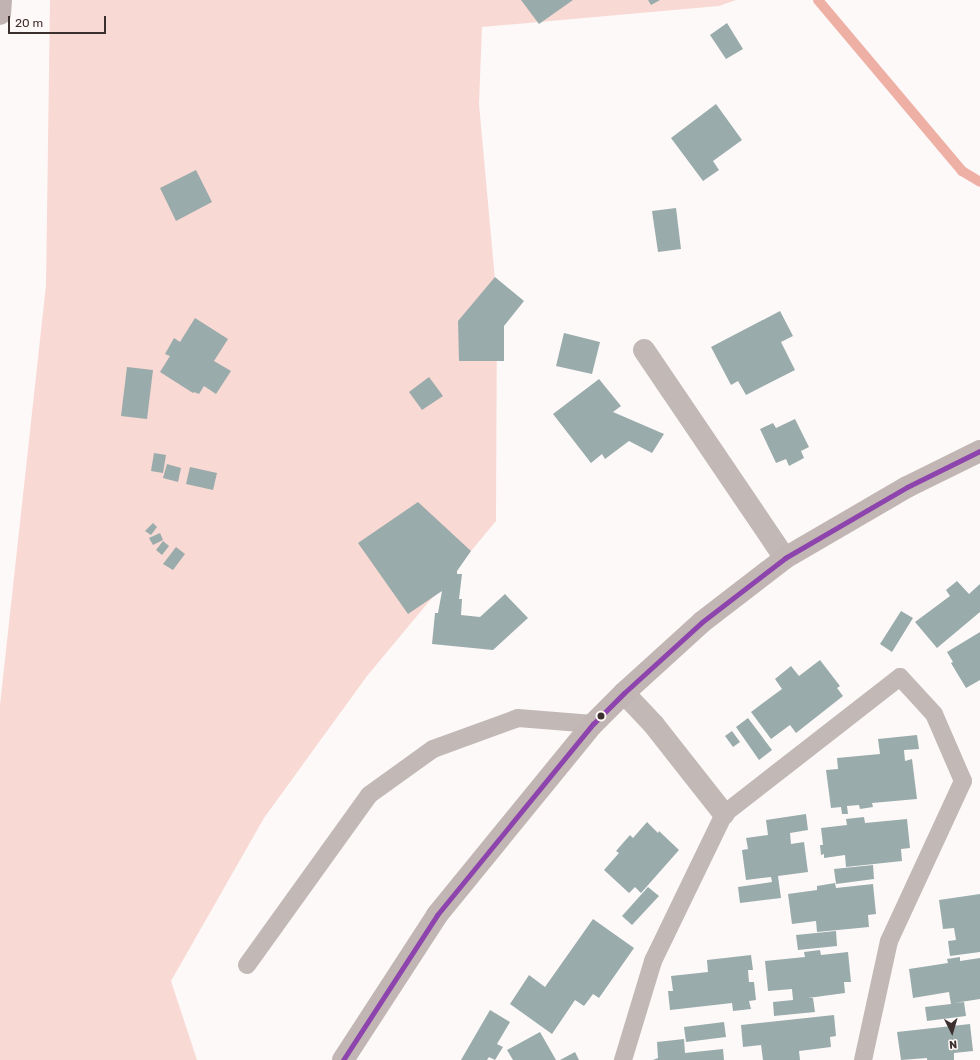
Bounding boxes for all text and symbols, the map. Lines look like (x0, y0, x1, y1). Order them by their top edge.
scale bar (10, 8, 108, 34)
text: 20 m (15, 16, 43, 30)
unlabelled marker (596, 711, 606, 721)
north arrow (932, 1012, 972, 1052)
text: N (949, 1038, 958, 1051)

